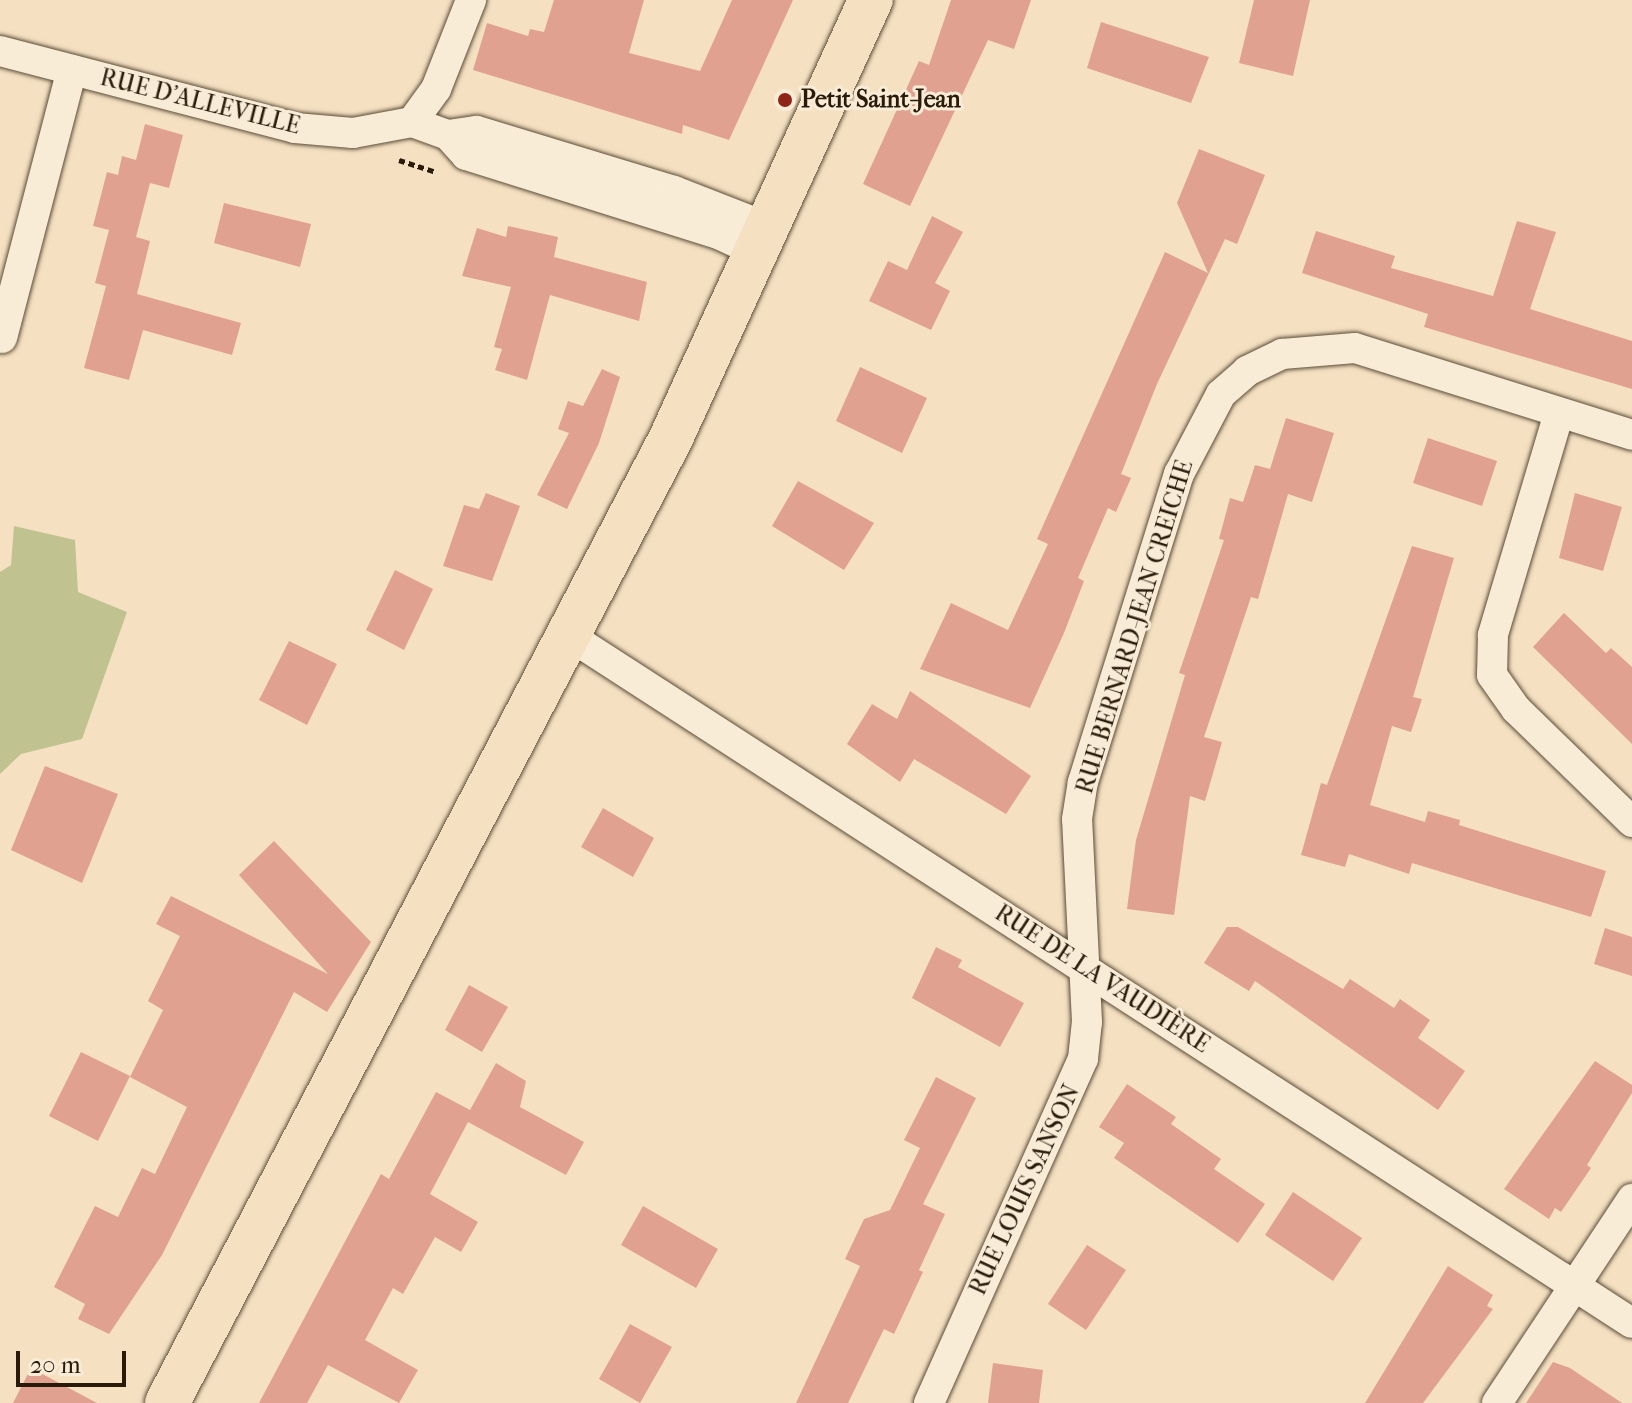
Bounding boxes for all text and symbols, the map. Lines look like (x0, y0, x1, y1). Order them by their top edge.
street label: RUE D'ALLEVILLE (97, 63, 303, 141)
place label: Petit Saint-Jean (801, 86, 961, 114)
marker: Petit Saint-Jean (776, 91, 794, 109)
street label: RUE BERNARD-JEAN CREICHE (1070, 457, 1200, 797)
street label: RUE DE LA VAUDIÈRE (989, 899, 1215, 1059)
street label: RUE LOUIS SANSON (964, 1080, 1086, 1300)
scale bar (20, 1335, 130, 1385)
text: 20 m (30, 1351, 81, 1379)

